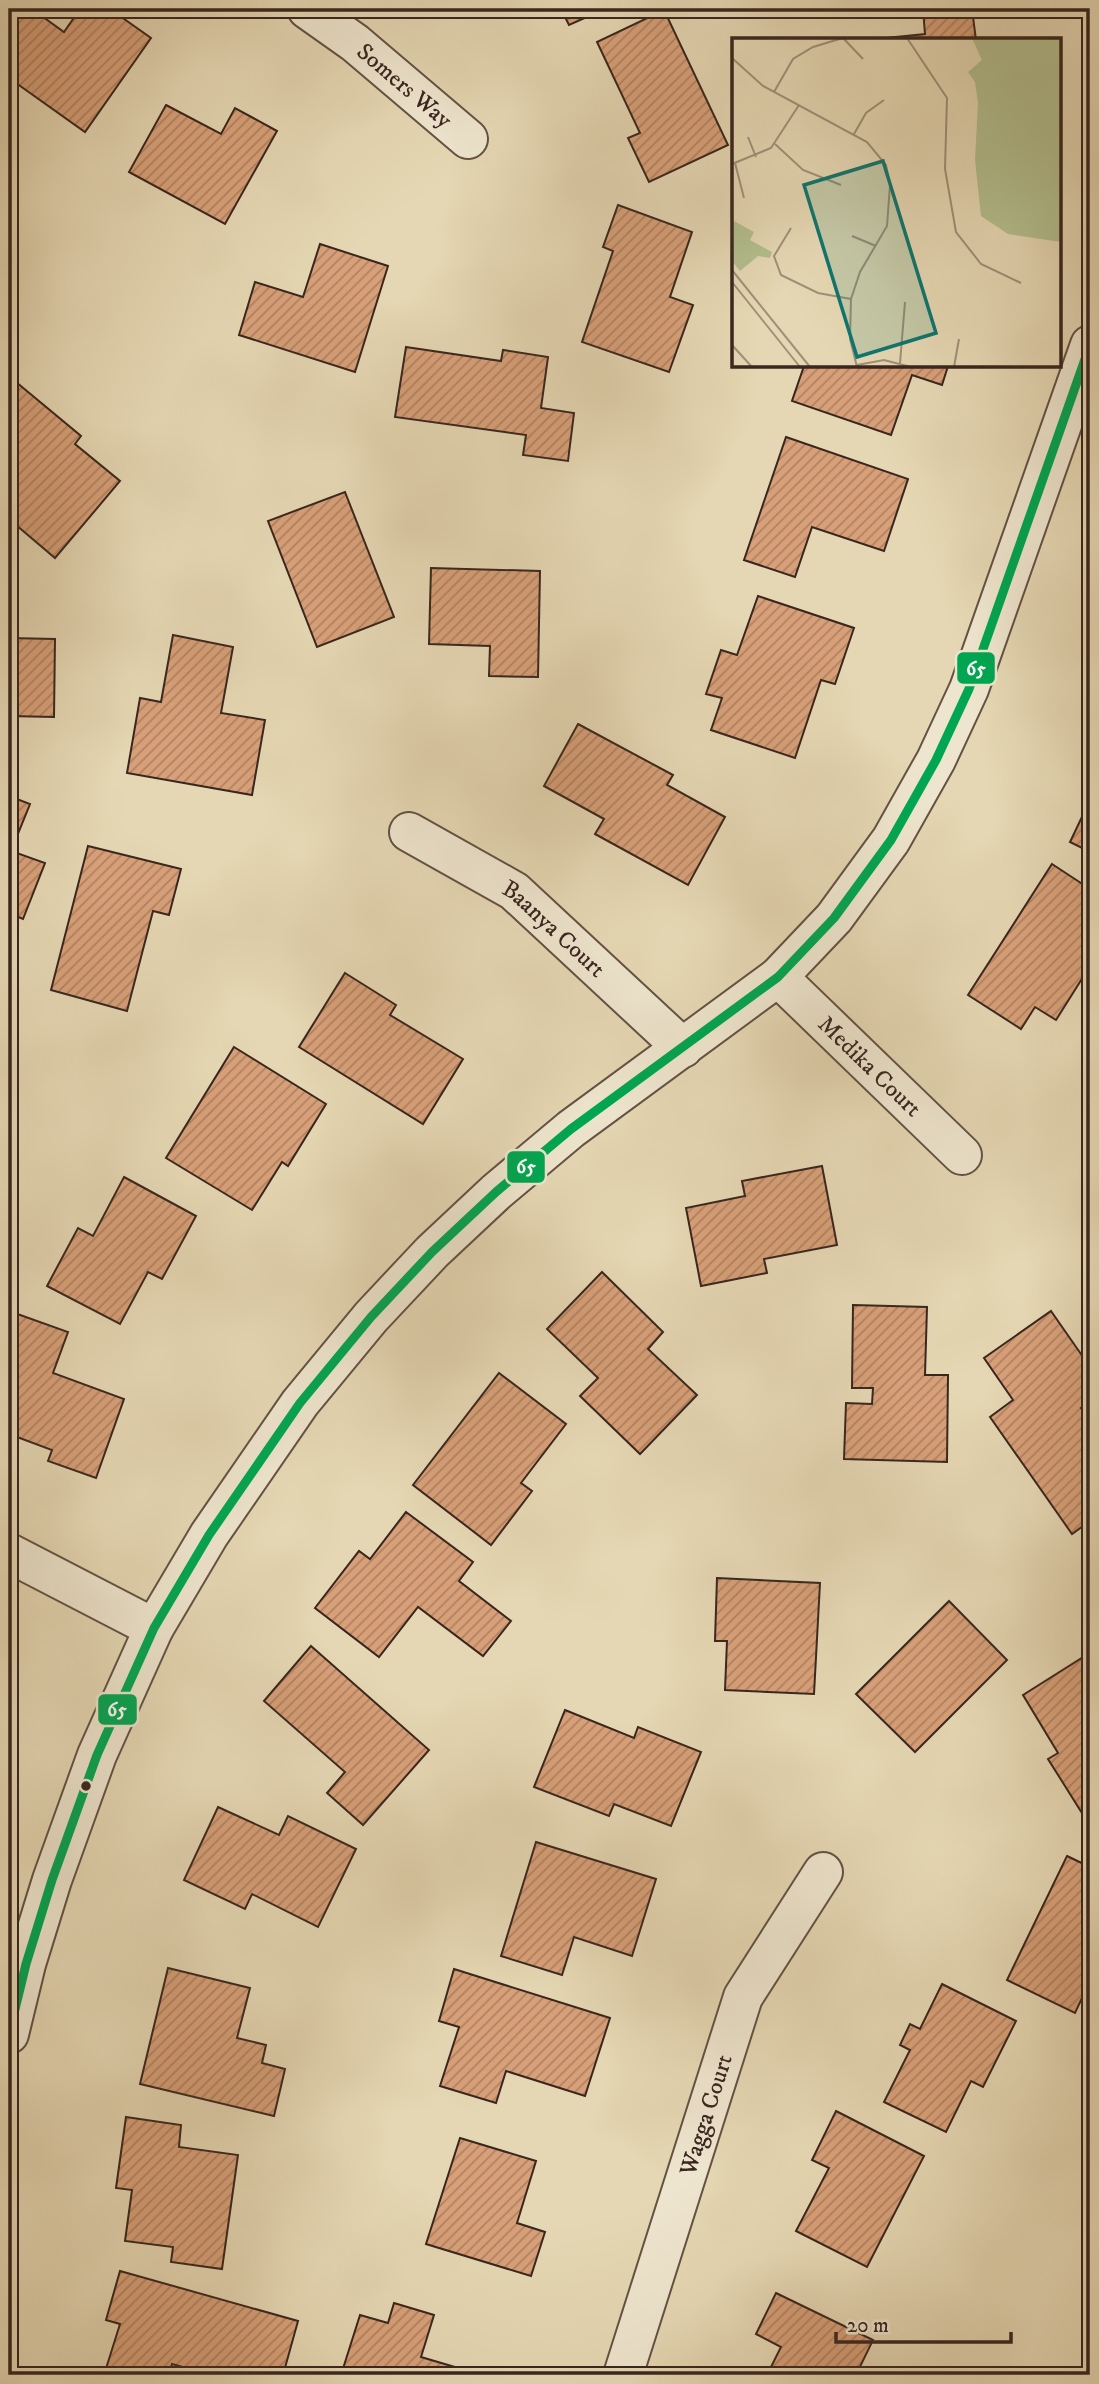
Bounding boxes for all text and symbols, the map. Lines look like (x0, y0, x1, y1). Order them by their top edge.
street label: Somers Way (350, 37, 459, 135)
inset map (732, 38, 1060, 368)
line badge: 65 (956, 651, 996, 685)
text: 65 (966, 658, 986, 681)
street label: Baanya Court (497, 874, 612, 985)
street label: Medika Court (811, 1010, 928, 1124)
line badge: 65 (506, 1150, 546, 1184)
text: 65 (516, 1156, 536, 1179)
line badge: 65 (97, 1693, 138, 1726)
text: 65 (107, 1699, 127, 1722)
unlabelled marker (79, 1779, 93, 1793)
street label: Wagga Court (673, 2051, 740, 2180)
scale bar (836, 2300, 1012, 2344)
text: 20 m (847, 2313, 889, 2339)

